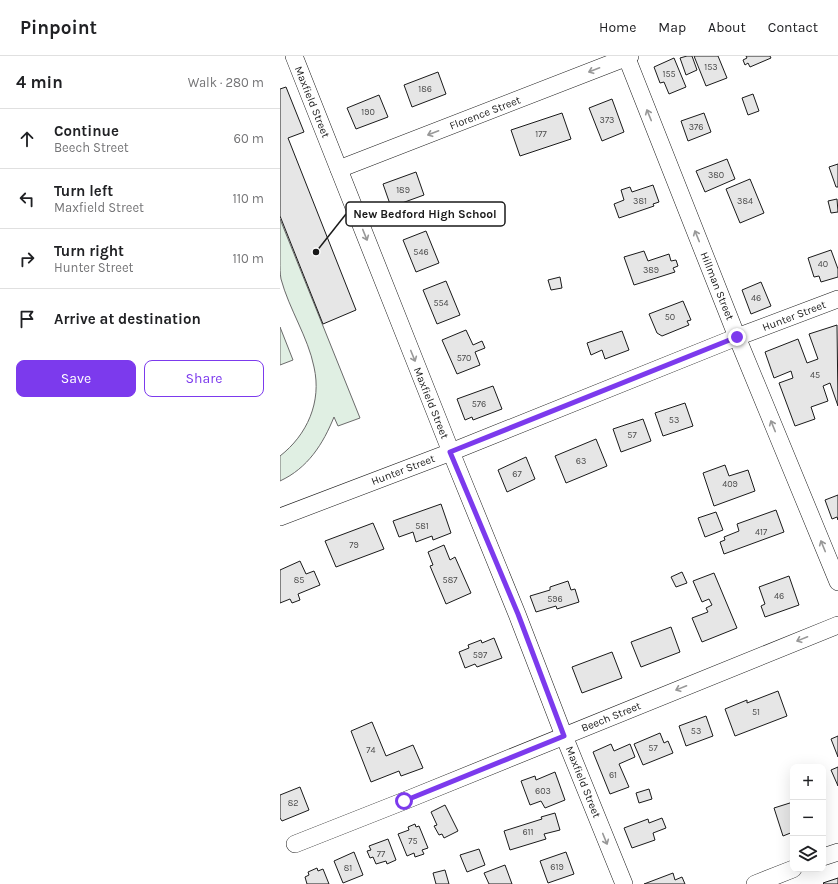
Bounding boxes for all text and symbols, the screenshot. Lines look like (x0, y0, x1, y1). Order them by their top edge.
text: Pinpoint (20, 17, 97, 39)
text: Home (599, 19, 636, 36)
text: Map (658, 19, 686, 36)
text: About (708, 19, 746, 36)
text: Contact (768, 19, 818, 36)
house number: 153 (704, 62, 718, 72)
street label: Maxfield Street (292, 64, 332, 140)
one-way arrow (588, 67, 600, 75)
house number: 155 (662, 69, 676, 79)
text: 4 min (16, 72, 63, 92)
text: Walk · 280 m (188, 75, 264, 90)
house number: 186 (418, 84, 432, 94)
street label: Florence Street (448, 93, 522, 133)
house number: 190 (361, 107, 375, 117)
one-way arrow (645, 110, 653, 122)
house number: 373 (600, 115, 614, 125)
text: Continue (54, 122, 119, 140)
house number: 376 (689, 122, 703, 132)
icon: ahead (16, 128, 38, 150)
one-way arrow (428, 129, 440, 137)
house number: 177 (535, 129, 547, 139)
text: 60 m (234, 131, 264, 146)
text: Beech Street (54, 140, 129, 155)
house number: 380 (708, 170, 724, 180)
text: Turn left (54, 182, 113, 200)
house number: 189 (396, 185, 410, 195)
icon: left (16, 188, 38, 210)
text: 110 m (232, 191, 264, 206)
house number: 381 (633, 196, 647, 206)
house number: 384 (737, 196, 753, 206)
text: Maxfield Street (54, 200, 144, 215)
callout: New Bedford High School (346, 202, 505, 226)
text: New Bedford High School (353, 207, 497, 221)
one-way arrow (362, 229, 370, 241)
one-way arrow (692, 230, 700, 242)
text: Turn right (54, 242, 124, 260)
house number: 546 (413, 247, 429, 257)
icon: right (16, 248, 38, 270)
street label: Hillman Street (697, 250, 737, 322)
text: 110 m (232, 251, 264, 266)
house number: 40 (818, 259, 828, 269)
text: Hunter Street (54, 260, 133, 275)
house number: 389 (643, 265, 659, 275)
house number: 46 (751, 293, 761, 303)
house number: 554 (433, 298, 449, 308)
street label: Hunter Street (760, 298, 828, 334)
icon: arrive (16, 308, 38, 330)
text: Arrive at destination (54, 310, 201, 328)
house number: 50 (665, 312, 675, 322)
route end (728, 328, 746, 346)
one-way arrow (409, 350, 417, 362)
house number: 570 (457, 353, 471, 363)
button: Save (16, 360, 136, 397)
button: Share (144, 360, 264, 397)
street label: Maxfield Street (411, 365, 451, 441)
house number: 45 (810, 370, 820, 380)
house number: 576 (472, 399, 486, 409)
house number: 53 (669, 415, 679, 425)
one-way arrow (769, 420, 777, 432)
house number: 57 (627, 430, 637, 440)
street label: Hunter Street (369, 452, 437, 488)
house number: 63 (576, 456, 586, 466)
house number: 67 (512, 469, 522, 479)
house number: 409 (722, 479, 738, 489)
house number: 581 (415, 521, 429, 531)
house number: 417 (755, 527, 768, 537)
house number: 79 (349, 540, 359, 550)
one-way arrow (819, 540, 826, 552)
house number: 85 (294, 575, 304, 585)
house number: 587 (443, 575, 458, 585)
house number: 46 (774, 591, 784, 601)
house number: 596 (547, 594, 563, 604)
one-way arrow (796, 636, 808, 644)
house number: 597 (473, 650, 488, 660)
one-way arrow (676, 685, 688, 693)
street label: Beech Street (579, 699, 643, 735)
house number: 51 (752, 707, 760, 717)
house number: 53 (691, 726, 701, 736)
house number: 57 (648, 743, 658, 753)
street label: Maxfield Street (563, 744, 603, 820)
house number: 74 (366, 745, 376, 755)
map controls (790, 764, 826, 872)
button: + (790, 764, 826, 800)
house number: 61 (609, 770, 617, 780)
house number: 603 (535, 786, 551, 796)
route start (395, 792, 413, 810)
house number: 82 (288, 798, 298, 808)
button: − (790, 800, 826, 836)
house number: 611 (522, 827, 534, 837)
one-way arrow (602, 832, 610, 844)
house number: 75 (408, 836, 418, 846)
button: layers (790, 836, 826, 872)
house number: 77 (377, 849, 386, 859)
house number: 619 (550, 862, 564, 872)
house number: 81 (344, 863, 352, 873)

